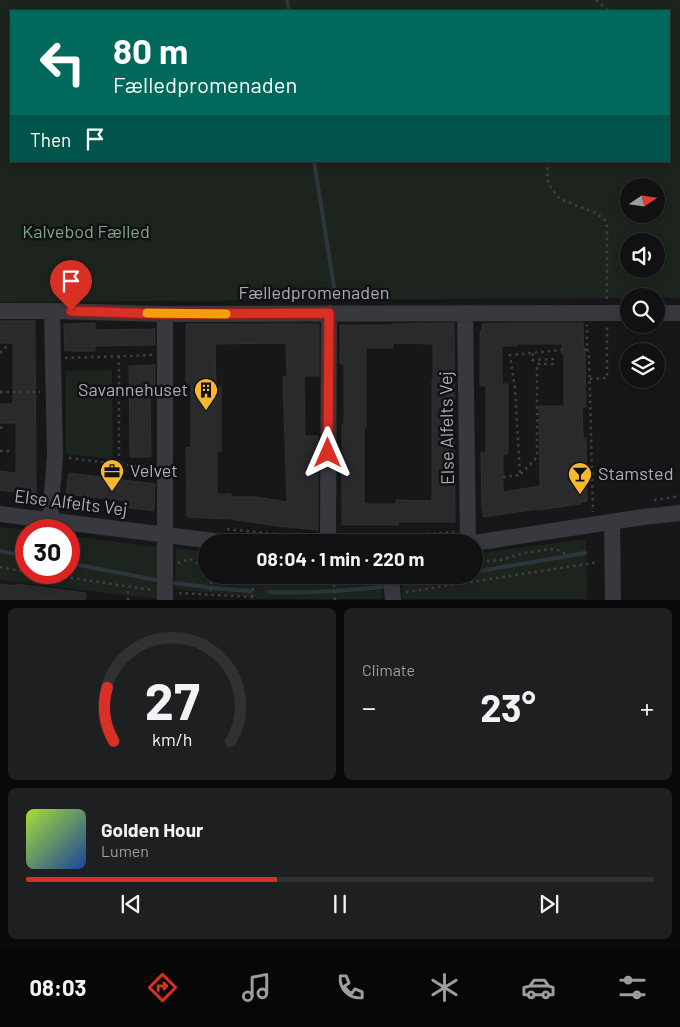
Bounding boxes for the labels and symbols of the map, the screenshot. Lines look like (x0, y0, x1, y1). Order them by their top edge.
north arrow (620, 178, 665, 222)
park label: Kalvebod Fælled (22, 220, 150, 242)
pin (50, 260, 92, 311)
street label: Fælledpromenaden (239, 281, 389, 303)
street label: Else Alfelts Vej (434, 371, 458, 485)
building icon: Savannehuset (193, 377, 219, 411)
place label: Savannehuset (78, 378, 188, 400)
position arrow (301, 426, 353, 478)
office icon: Velvet (99, 458, 125, 492)
place label: Velvet (130, 459, 178, 481)
bar icon: Stamsted (567, 461, 593, 495)
place label: Stamsted (598, 462, 674, 484)
street label: Else Alfelts Vej (13, 484, 129, 520)
speed limit sign: 30 (15, 519, 80, 584)

